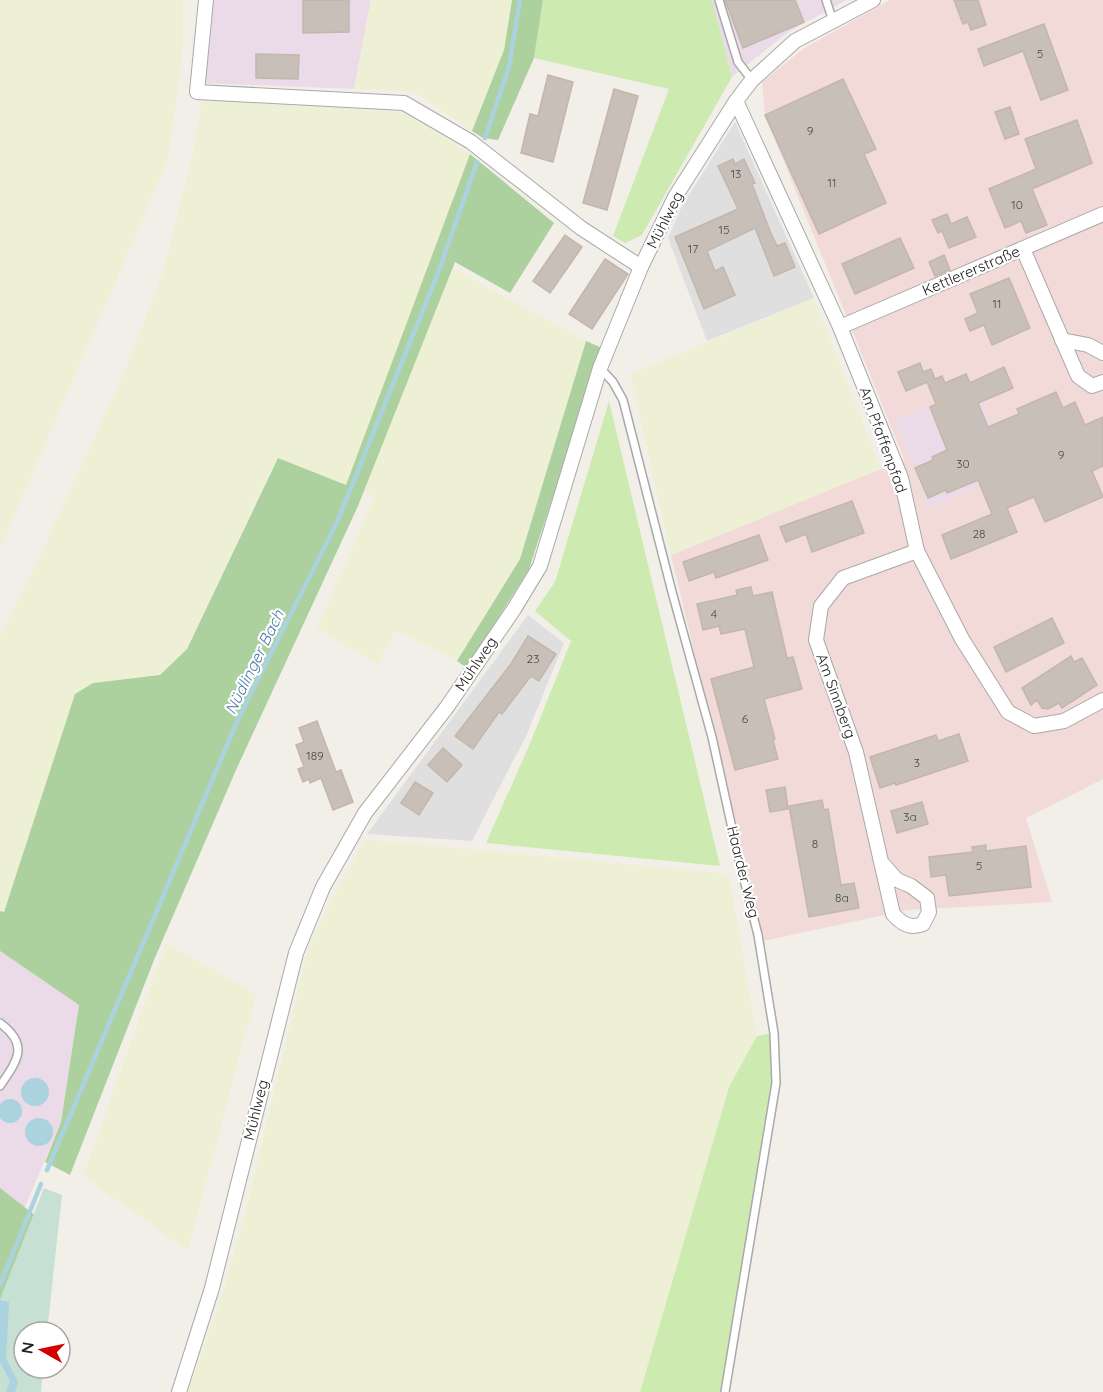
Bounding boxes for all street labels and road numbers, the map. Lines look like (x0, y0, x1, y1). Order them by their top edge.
street label: Mühlweg (642, 188, 687, 252)
street label: Kettlererstraße (919, 241, 1023, 300)
street label: Am Pfaffenpfad (855, 384, 911, 496)
street label: Mühlweg (450, 633, 501, 695)
street label: Am Sinnberg (812, 651, 861, 741)
street label: Haarder Weg (723, 824, 764, 920)
street label: Mühlweg (239, 1078, 272, 1142)

